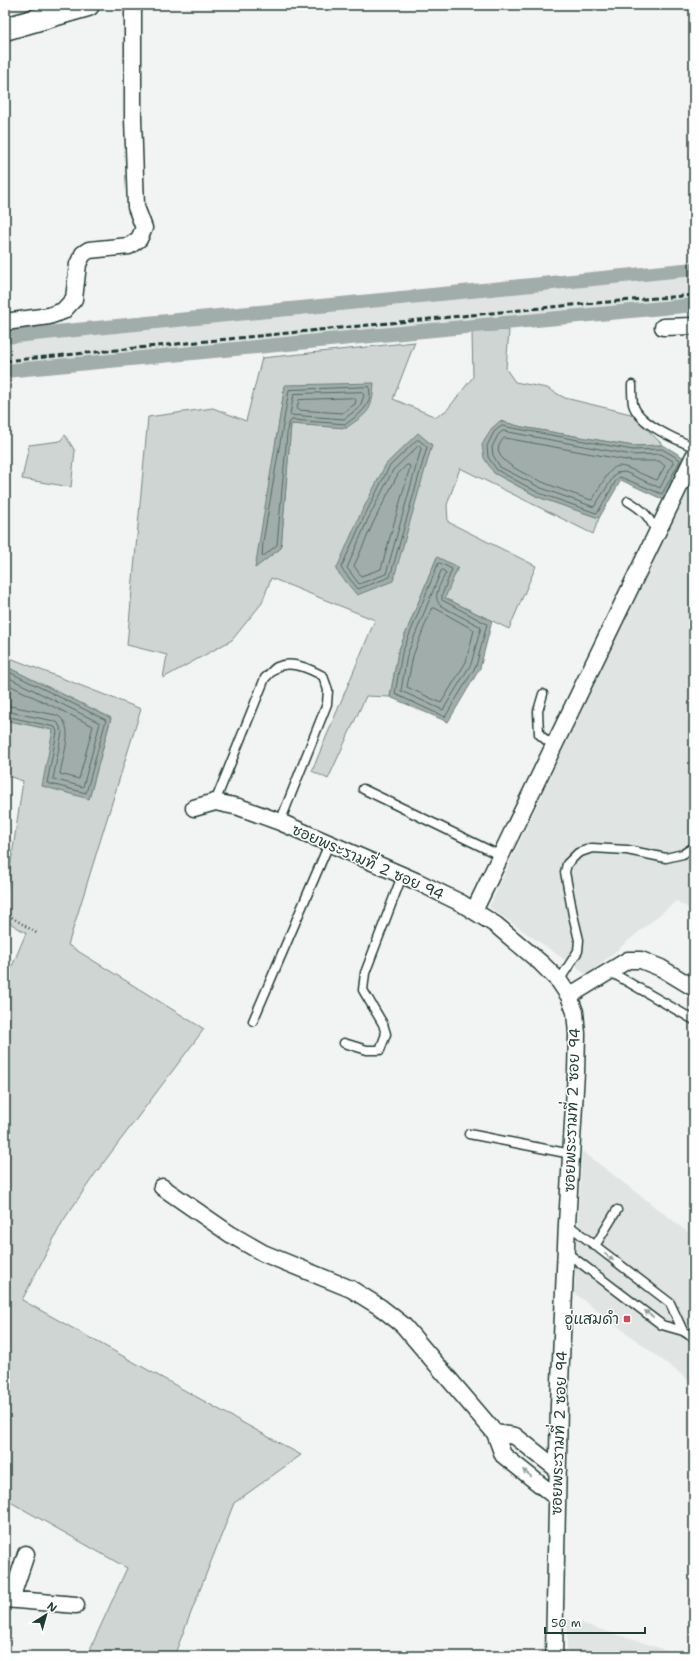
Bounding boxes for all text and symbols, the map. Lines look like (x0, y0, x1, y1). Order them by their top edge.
street label: ซอยพระรามที่ 2 ซอย 94 (289, 816, 449, 905)
street label: ซอยพระรามที่ 2 ซอย 94 (555, 1027, 585, 1193)
one-way arrow (603, 1252, 614, 1261)
place label: อู่แสมดำ (565, 1309, 619, 1330)
one-way arrow (643, 1310, 654, 1319)
marker: อู่แสมดำ (622, 1314, 632, 1324)
street label: ซอยพระรามที่ 2 ซอย 94 (542, 1350, 572, 1516)
one-way arrow (521, 1469, 532, 1478)
north arrow (26, 1595, 66, 1635)
text: N (44, 1599, 60, 1616)
scale bar (545, 1609, 645, 1635)
text: 50 m (551, 1615, 581, 1631)

